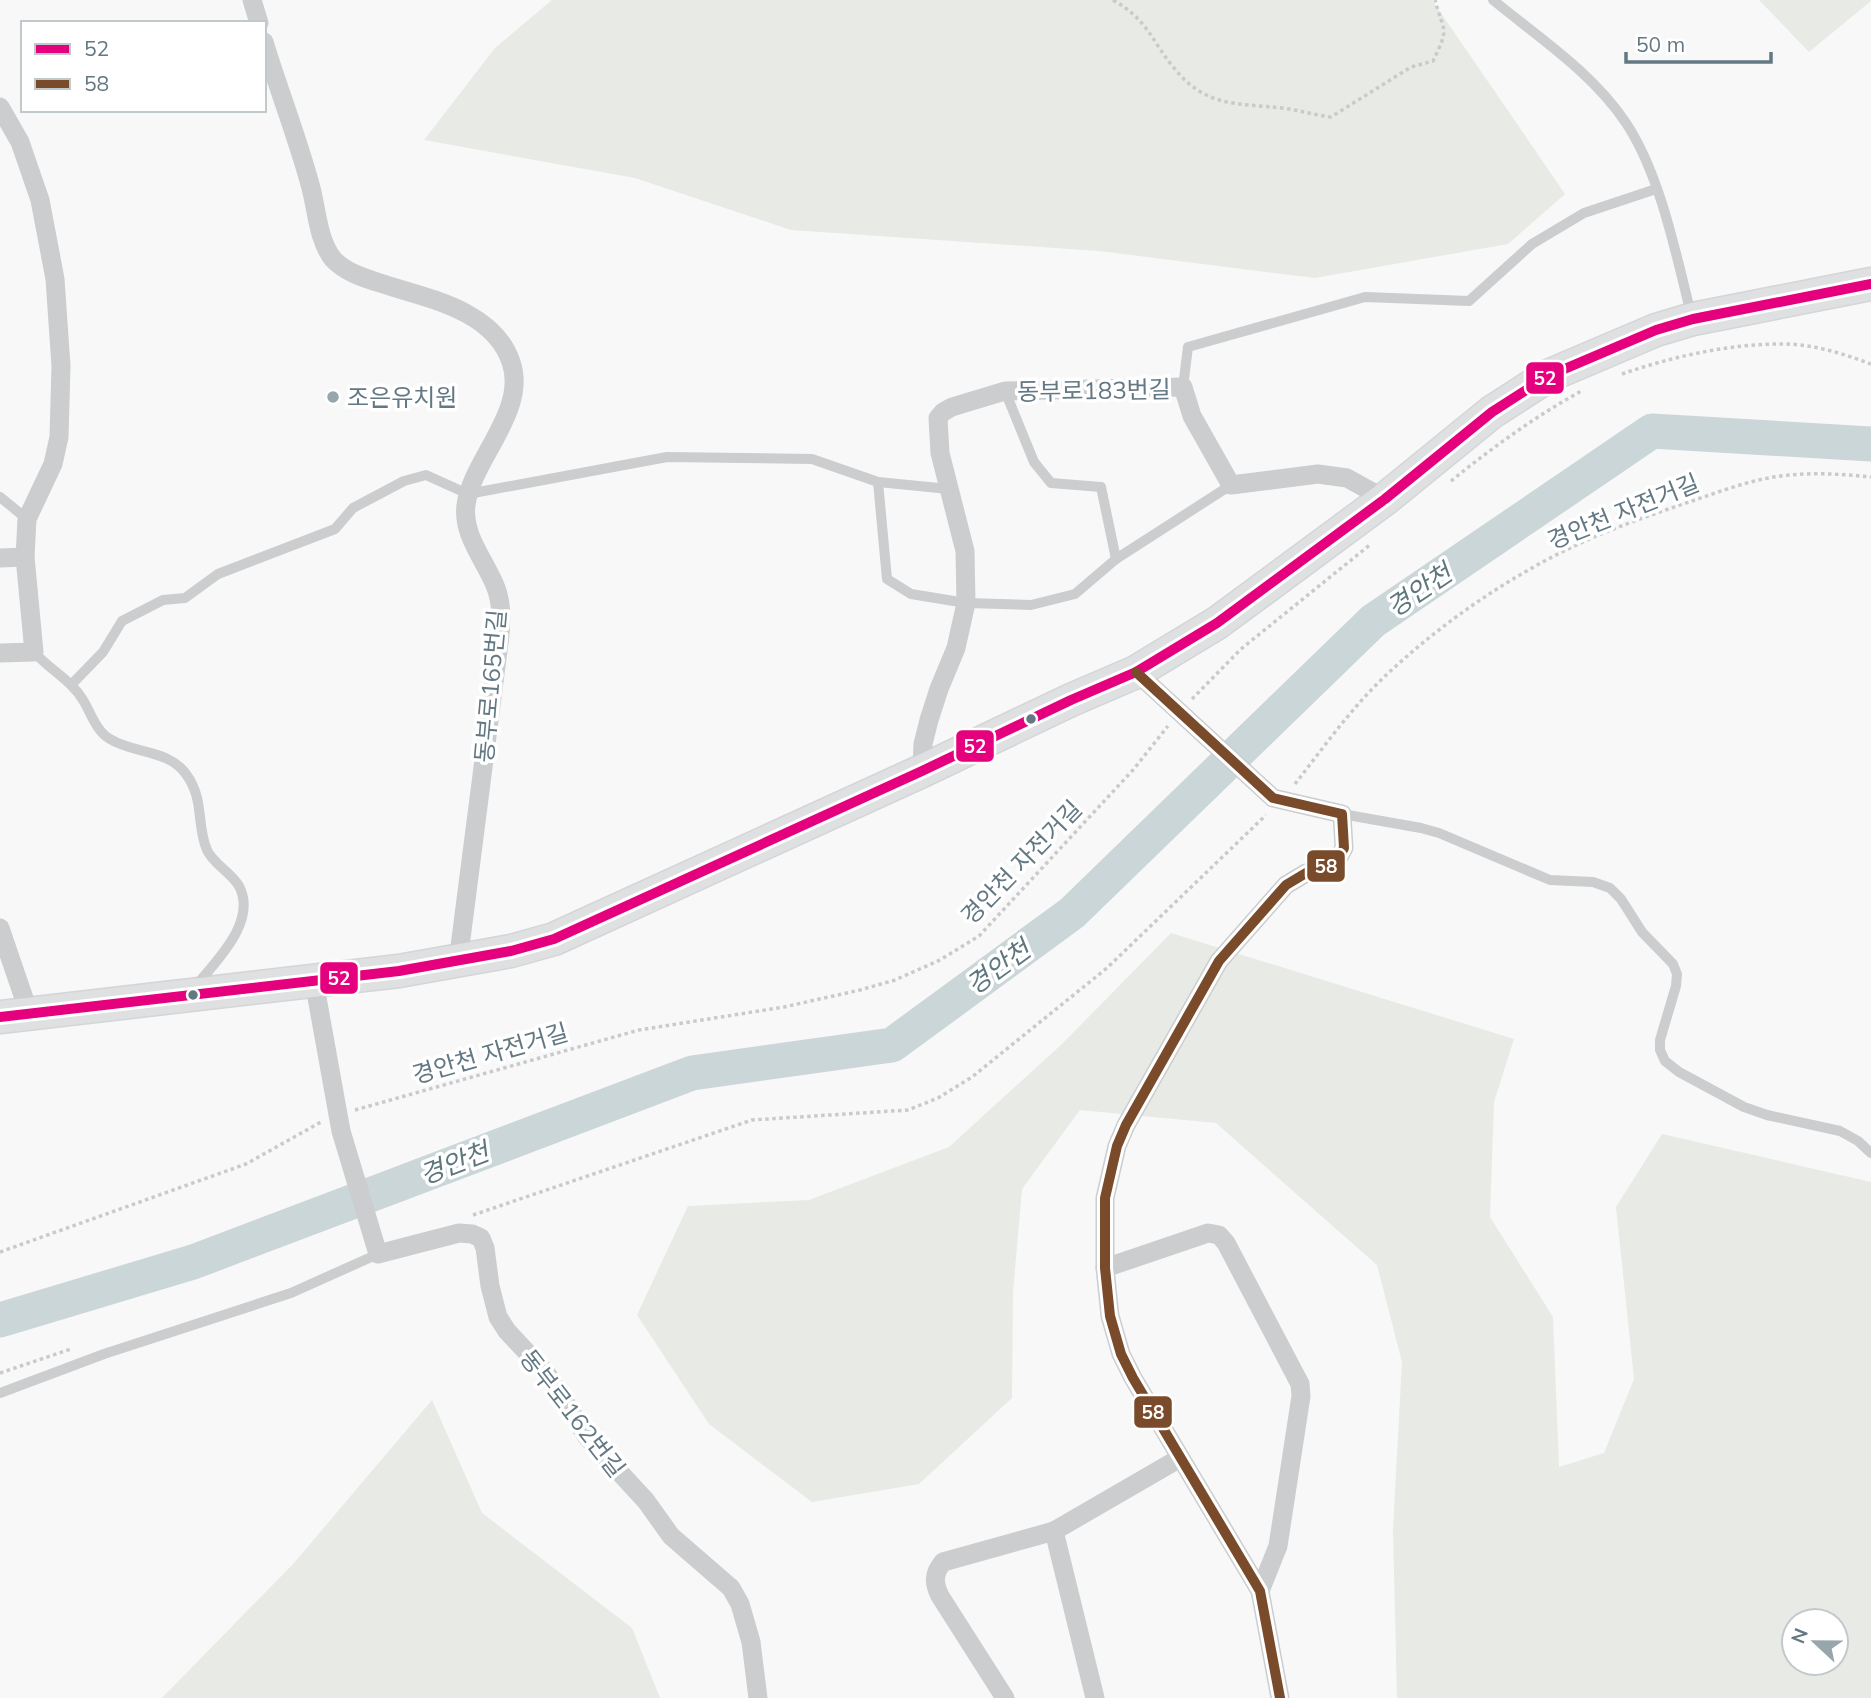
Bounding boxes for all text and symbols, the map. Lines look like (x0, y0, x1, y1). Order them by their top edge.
legend (21, 21, 266, 112)
scale bar (1626, 21, 1771, 65)
text: 50 m (1636, 31, 1685, 57)
text: 52 (84, 35, 109, 61)
text: 58 (84, 70, 109, 96)
line badge: 52 (1525, 361, 1565, 395)
text: 52 (1534, 366, 1556, 390)
street label: 동부로183번길 (1017, 374, 1171, 406)
place label: 조은유치원 (347, 382, 457, 412)
marker: 조은유치원 (325, 389, 341, 405)
street label: 경안천 자전거길 (1543, 467, 1703, 555)
water label: 경안천 (1380, 555, 1461, 624)
street label: 동부로165번길 (468, 608, 512, 764)
unlabelled marker (1024, 712, 1038, 726)
line badge: 52 (955, 729, 995, 763)
text: 52 (964, 734, 986, 758)
street label: 경안천 자전거길 (954, 794, 1088, 930)
line badge: 58 (1306, 849, 1346, 883)
text: 58 (1315, 854, 1337, 878)
water label: 경안천 (959, 931, 1039, 1001)
line badge: 52 (319, 961, 359, 995)
text: 52 (328, 966, 350, 990)
unlabelled marker (186, 988, 200, 1002)
street label: 경안천 자전거길 (409, 1016, 571, 1090)
water label: 경안천 (415, 1134, 496, 1191)
street label: 동부로162번길 (514, 1343, 632, 1483)
line badge: 58 (1133, 1395, 1173, 1429)
text: 58 (1142, 1400, 1164, 1424)
north arrow (1780, 1607, 1850, 1677)
text: N (1785, 1624, 1813, 1647)

